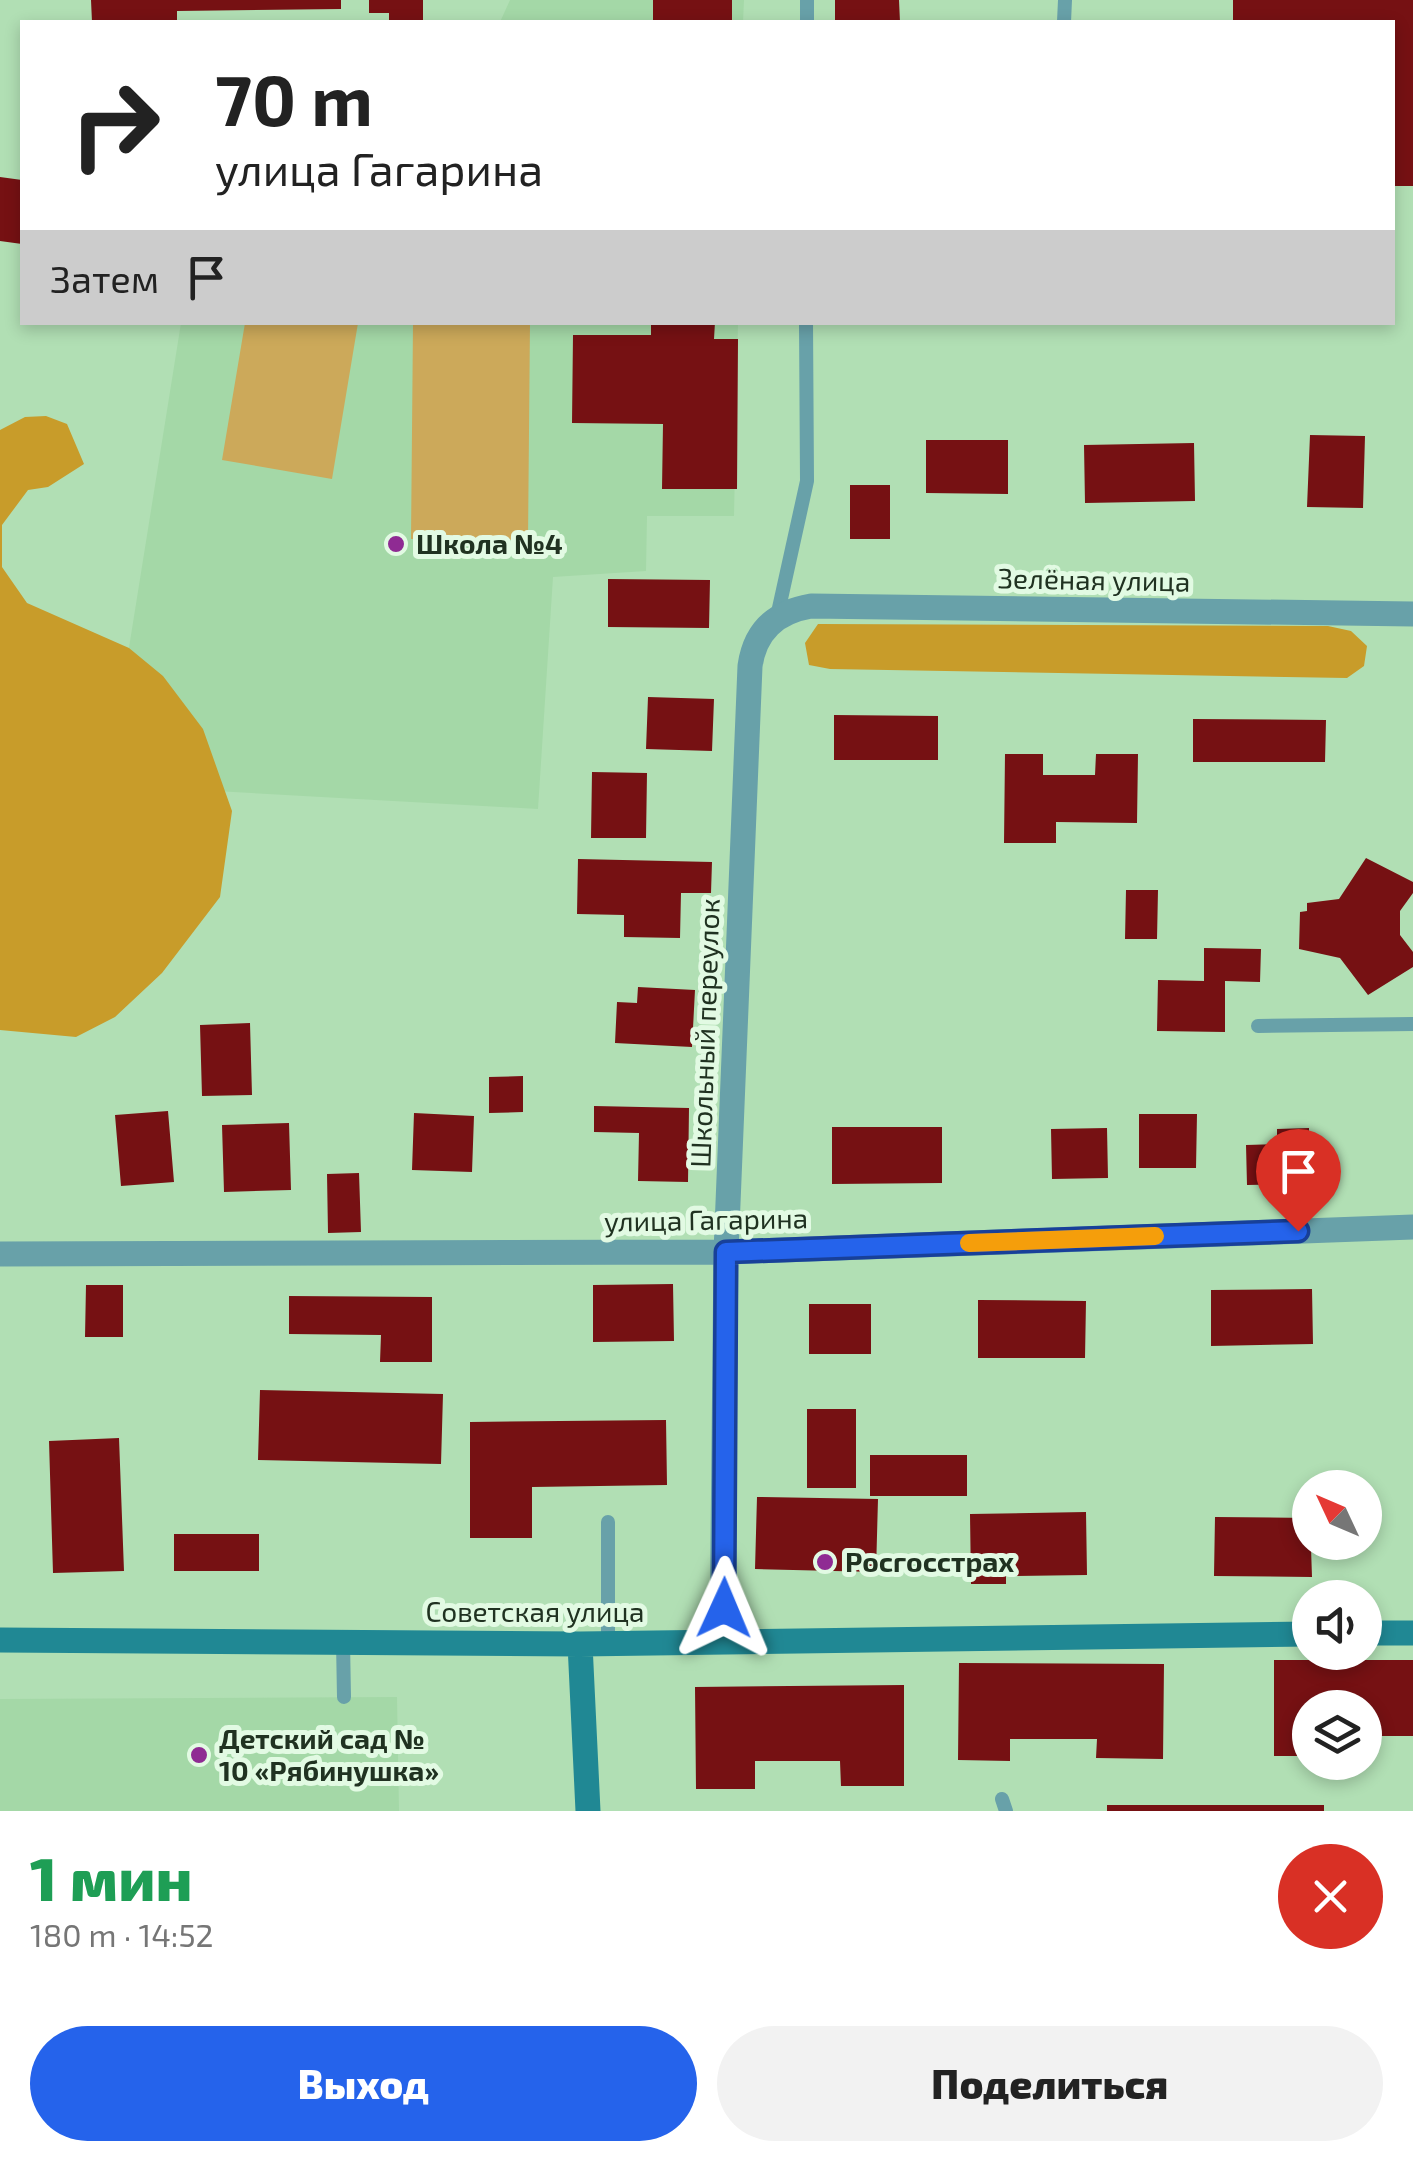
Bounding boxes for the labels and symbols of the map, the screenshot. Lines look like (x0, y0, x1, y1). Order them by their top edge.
place label: Школа №4 (416, 526, 563, 560)
marker: Школа №4 (385, 533, 407, 555)
street label: Зелёная улица (997, 560, 1191, 598)
street label: Школьный переулок (682, 898, 726, 1168)
pin (1256, 1129, 1341, 1232)
street label: улица Гагарина (604, 1200, 808, 1238)
north arrow (1292, 1470, 1382, 1560)
place label: Росгосстрах (845, 1544, 1014, 1578)
marker: Росгосстрах (814, 1551, 836, 1573)
position arrow (672, 1556, 776, 1660)
street label: Советская улица (425, 1594, 645, 1628)
place label: Детский сад № 10 «Рябинушка» (219, 1721, 439, 1787)
marker: Детский сад № 10 «Рябинушка» (188, 1744, 210, 1766)

